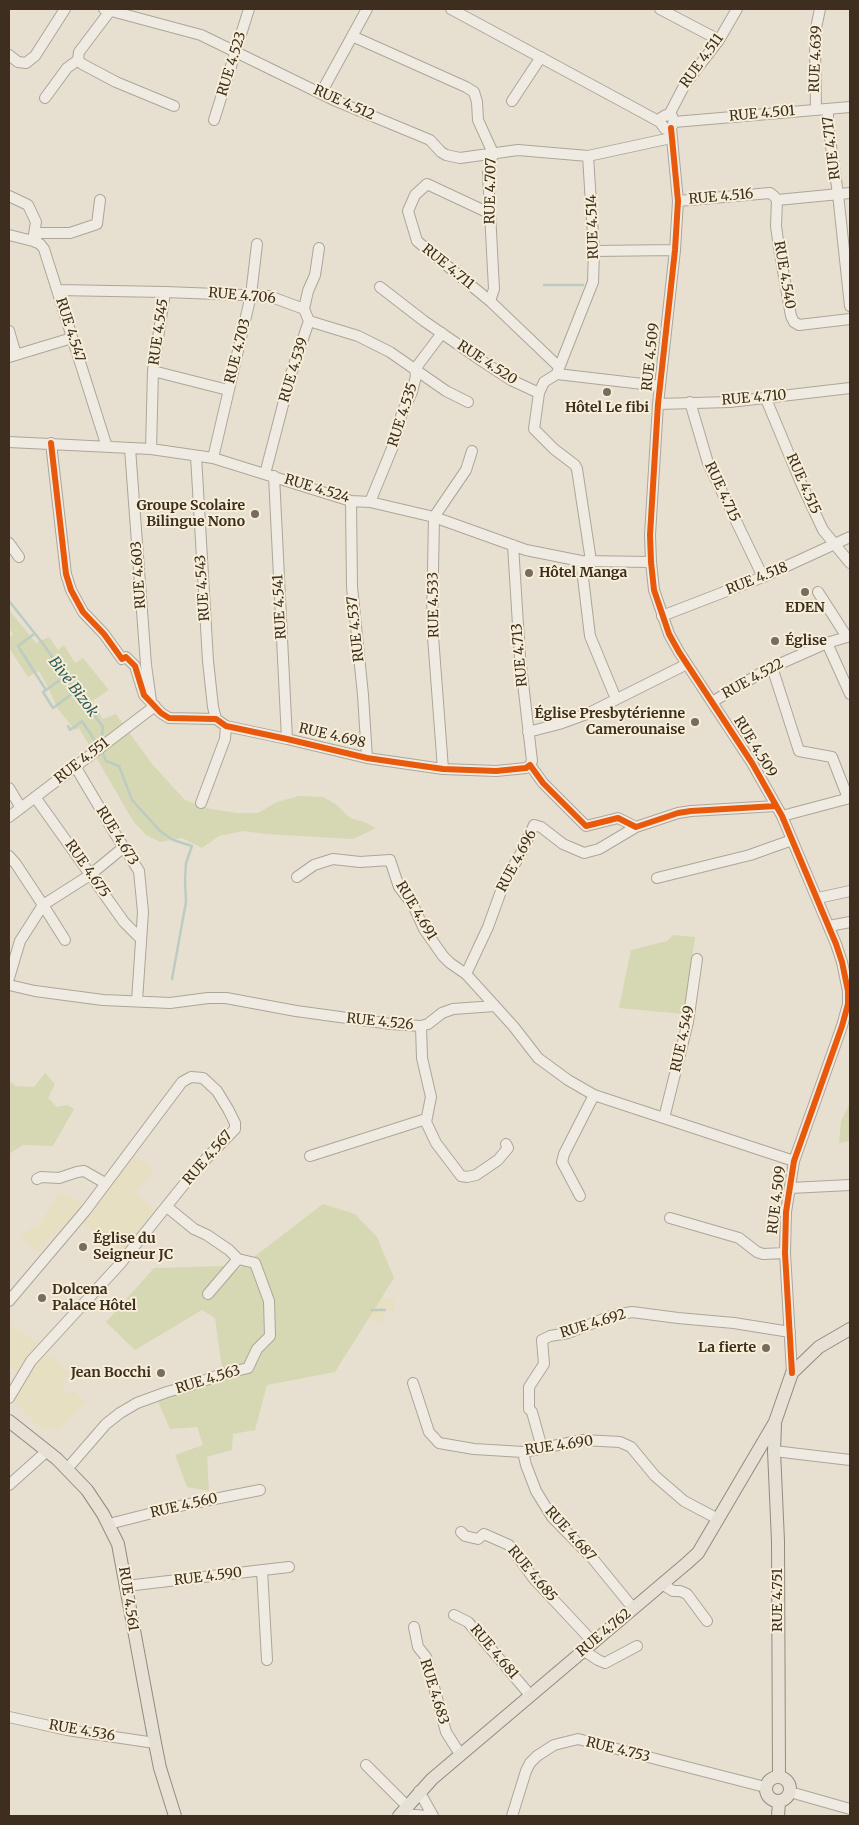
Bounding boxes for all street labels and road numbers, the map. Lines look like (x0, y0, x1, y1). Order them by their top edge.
street label: RUE 4.639 (806, 25, 826, 93)
street label: RUE 4.523 (214, 30, 250, 98)
street label: RUE 4.511 (677, 31, 727, 91)
street label: RUE 4.512 (311, 82, 377, 124)
street label: RUE 4.501 (728, 103, 796, 125)
street label: RUE 4.717 (820, 115, 844, 181)
street label: RUE 4.707 (482, 157, 500, 225)
street label: RUE 4.516 (688, 186, 754, 208)
street label: RUE 4.514 (583, 194, 603, 260)
street label: RUE 4.540 (770, 240, 798, 310)
street label: RUE 4.711 (418, 241, 478, 293)
street label: RUE 4.706 (208, 285, 276, 307)
street label: RUE 4.547 (52, 296, 88, 364)
street label: RUE 4.545 (146, 298, 172, 366)
street label: RUE 4.703 (222, 317, 254, 385)
street label: RUE 4.509 (639, 322, 663, 392)
street label: RUE 4.539 (276, 336, 312, 404)
street label: RUE 4.520 (454, 337, 520, 389)
street label: RUE 4.535 (385, 381, 421, 449)
street label: RUE 4.710 (721, 387, 787, 409)
street label: RUE 4.515 (782, 451, 824, 517)
street label: RUE 4.715 (701, 459, 743, 525)
street label: RUE 4.524 (282, 471, 352, 507)
street label: RUE 4.603 (128, 540, 150, 610)
street label: RUE 4.543 (192, 554, 214, 622)
street label: RUE 4.518 (724, 559, 790, 599)
street label: RUE 4.533 (425, 572, 443, 638)
street label: RUE 4.541 (270, 574, 290, 640)
street label: RUE 4.537 (344, 595, 368, 663)
street label: RUE 4.713 (509, 622, 531, 688)
street label: RUE 4.522 (719, 655, 787, 703)
street label: RUE 4.509 (730, 713, 780, 781)
street label: RUE 4.698 (297, 720, 367, 752)
street label: RUE 4.551 (51, 735, 113, 787)
street label: RUE 4.673 (92, 803, 142, 869)
street label: RUE 4.696 (494, 827, 540, 895)
street label: RUE 4.675 (61, 837, 113, 901)
street label: RUE 4.691 (392, 878, 440, 944)
street label: RUE 4.549 (668, 1004, 698, 1074)
street label: RUE 4.526 (346, 1010, 414, 1034)
street label: RUE 4.567 (180, 1127, 236, 1189)
street label: RUE 4.509 (764, 1165, 790, 1235)
street label: RUE 4.692 (558, 1306, 628, 1342)
street label: RUE 4.563 (174, 1362, 242, 1398)
street label: RUE 4.690 (524, 1433, 594, 1459)
street label: RUE 4.560 (149, 1490, 219, 1522)
street label: RUE 4.687 (541, 1503, 599, 1565)
street label: RUE 4.685 (504, 1543, 560, 1605)
street label: RUE 4.590 (173, 1564, 243, 1590)
street label: RUE 4.561 (115, 1566, 141, 1632)
street label: RUE 4.751 (770, 1568, 786, 1632)
street label: RUE 4.762 (573, 1605, 635, 1661)
street label: RUE 4.681 (466, 1621, 522, 1683)
street label: RUE 4.683 (416, 1657, 452, 1727)
street label: RUE 4.536 (47, 1717, 117, 1745)
street label: RUE 4.753 (584, 1734, 652, 1766)

